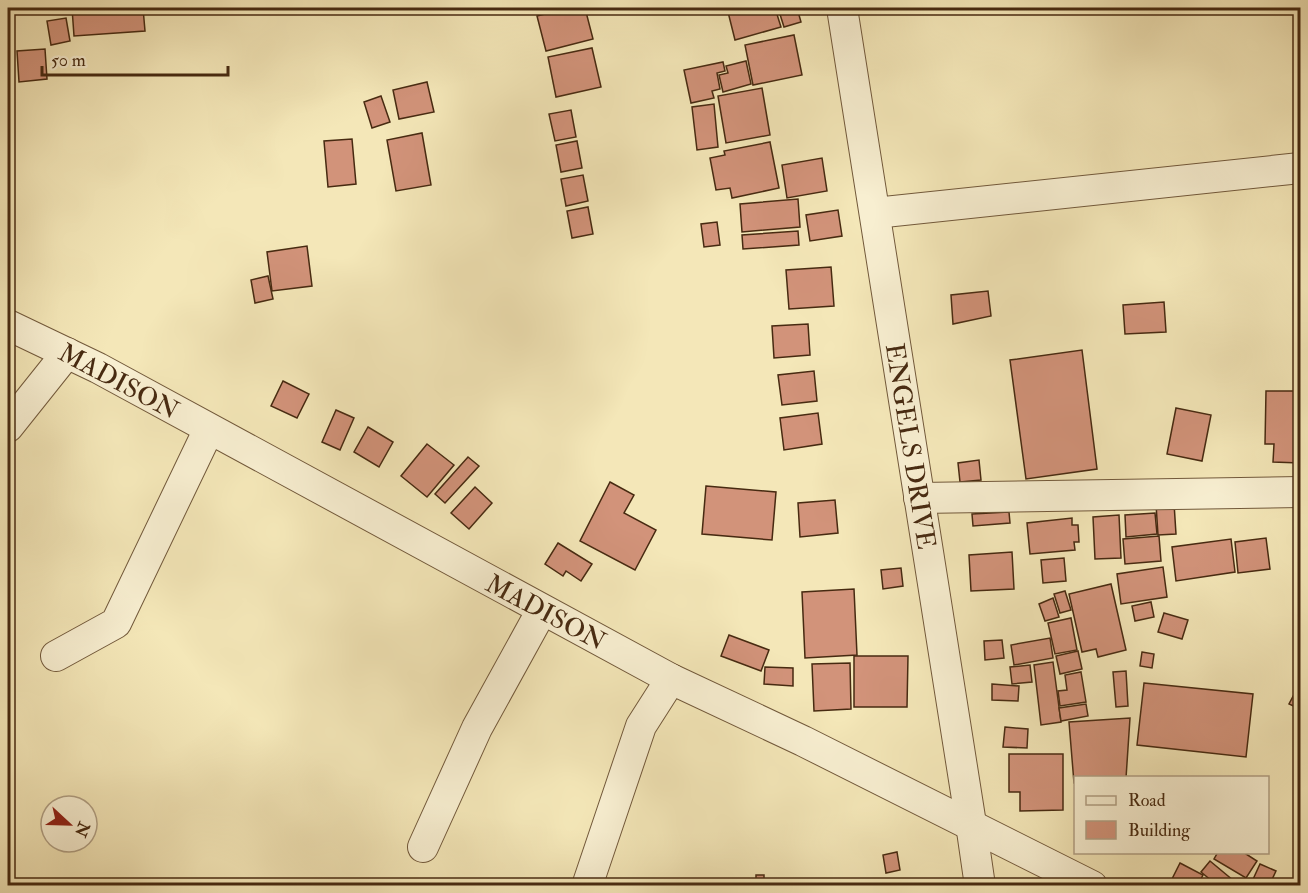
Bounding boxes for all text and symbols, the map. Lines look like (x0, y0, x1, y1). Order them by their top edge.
scale bar (42, 39, 228, 77)
text: 50 m (51, 49, 86, 72)
street label: MADISON (53, 337, 185, 427)
street label: ENGELS DRIVE (878, 341, 942, 551)
street label: MADISON (480, 568, 612, 658)
legend (1074, 776, 1269, 854)
text: Road (1128, 789, 1166, 812)
north arrow (39, 794, 99, 854)
text: N (70, 818, 94, 840)
text: Building (1128, 819, 1191, 842)

